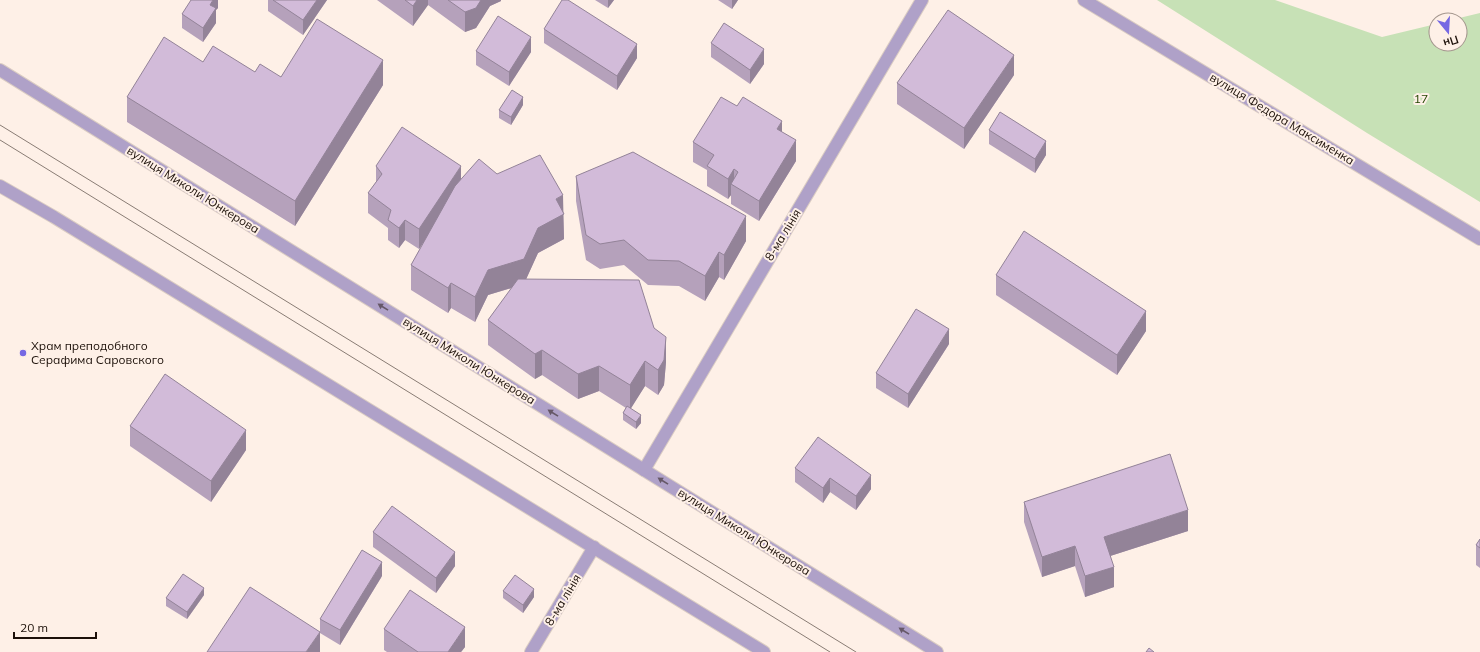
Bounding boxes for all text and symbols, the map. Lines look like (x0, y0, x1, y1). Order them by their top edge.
north arrow (1428, 12, 1468, 52)
text: Пн (1441, 32, 1461, 51)
street label: вулиця Федора Максименка (1207, 69, 1357, 168)
park label: 17 (1414, 91, 1428, 106)
street label: вулиця Миколи Юнкерова (124, 143, 262, 237)
street label: 8-ма лінія (761, 206, 804, 263)
one-way arrow (377, 304, 389, 311)
street label: вулиця Миколи Юнкерова (400, 314, 538, 408)
place label: Храм преподобного Серафима Саровского (31, 338, 164, 367)
marker: Храм преподобного Серафима Саровского (18, 348, 28, 358)
one-way arrow (548, 409, 558, 417)
one-way arrow (657, 478, 669, 485)
street label: вулиця Миколи Юнкерова (675, 485, 813, 579)
street label: 8-ма лінія (541, 571, 584, 628)
scale bar (14, 614, 96, 640)
text: 20 m (20, 620, 48, 635)
one-way arrow (898, 628, 910, 635)

